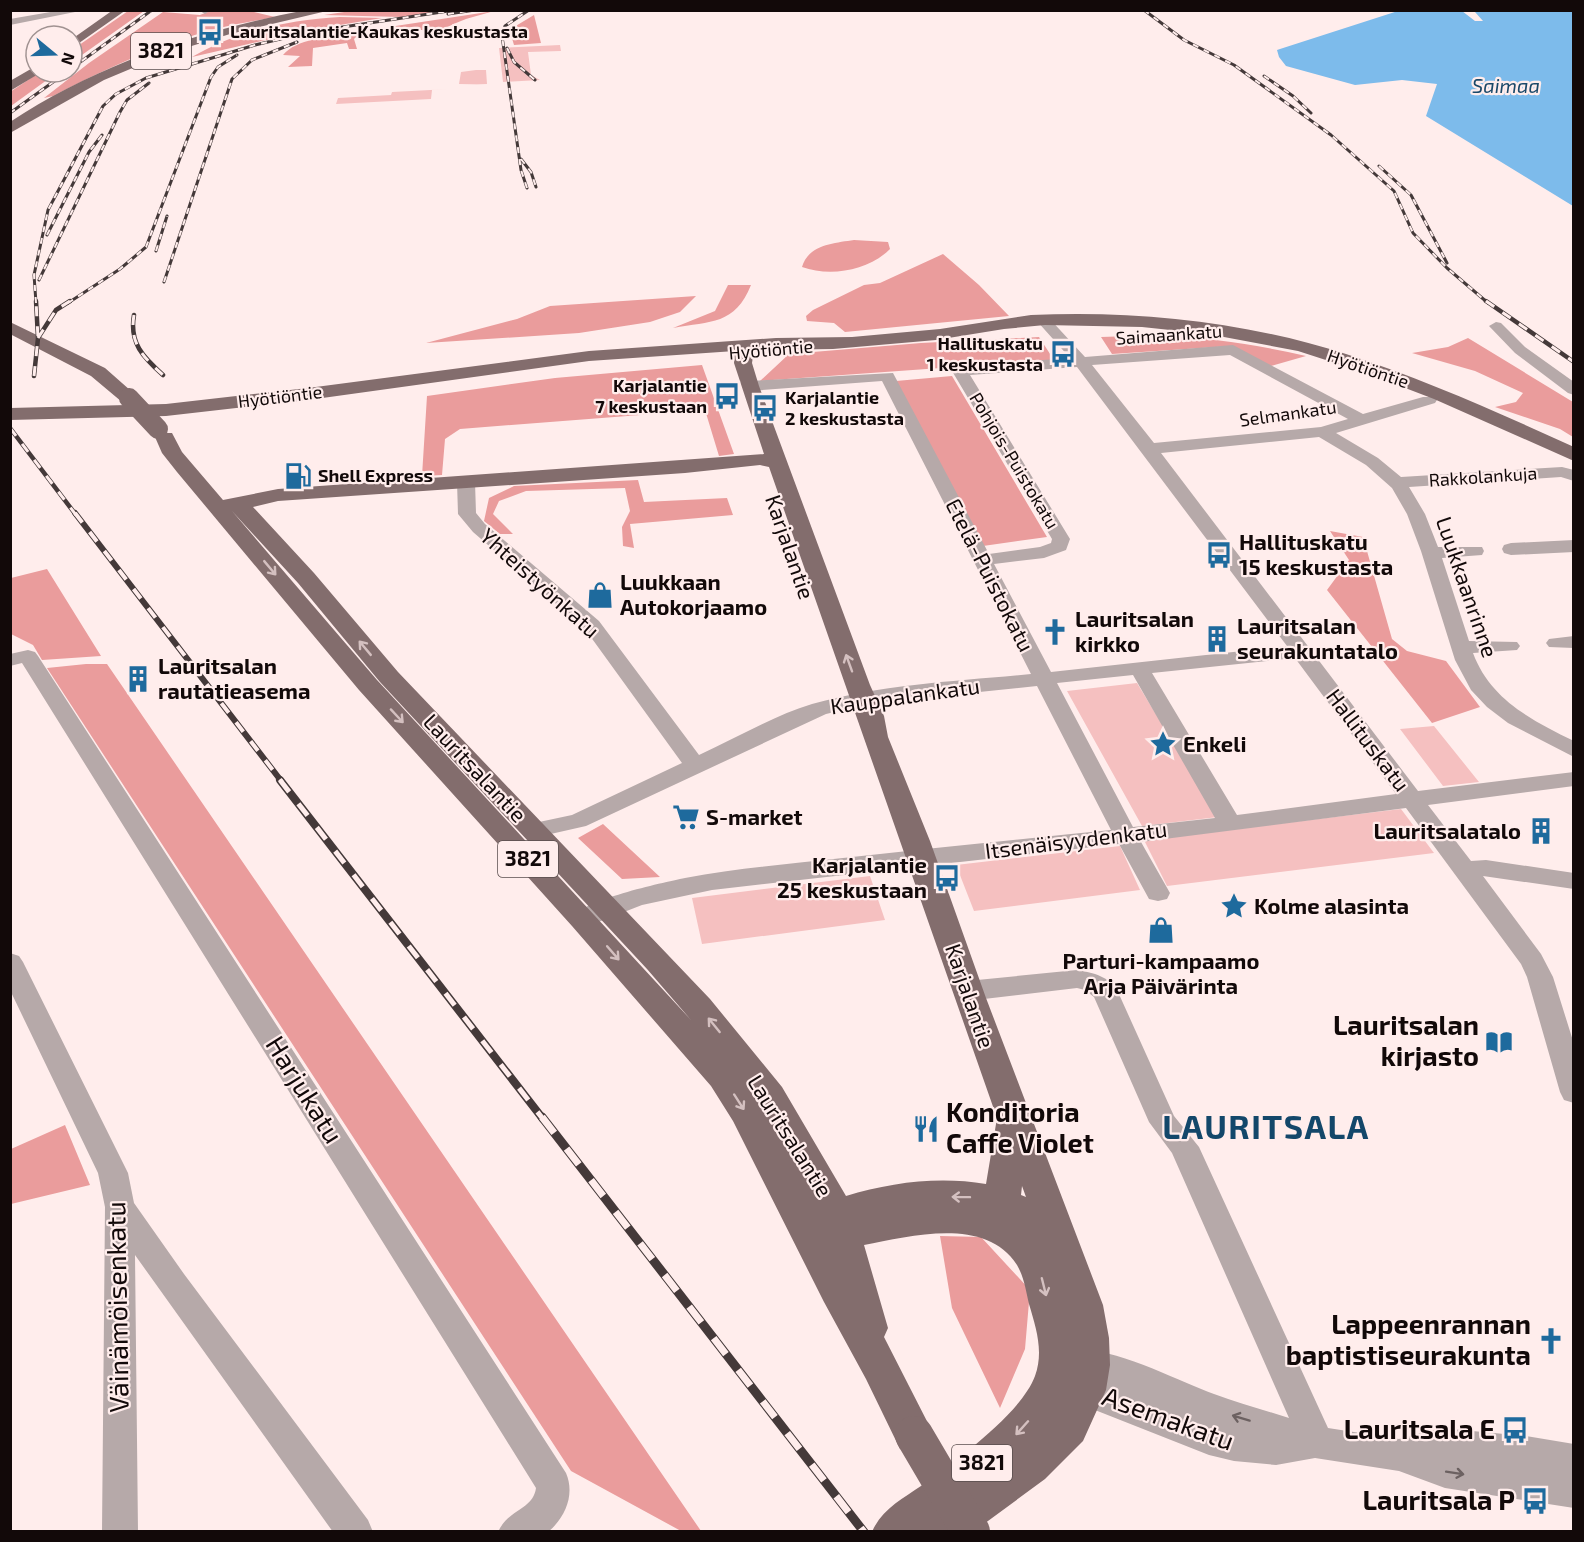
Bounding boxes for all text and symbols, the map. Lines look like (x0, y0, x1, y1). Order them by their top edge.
bus stop icon: Lauritsalantie-Kaukas keskustasta (195, 17, 225, 47)
place label: Lauritsalantie-Kaukas keskustasta (230, 20, 528, 42)
north arrow (24, 24, 84, 84)
road number: 3821 (131, 33, 191, 69)
text: N (58, 50, 80, 68)
water label: Saimaa (1472, 73, 1540, 97)
street label: Saimaankatu (1115, 319, 1223, 349)
place label: Hallituskatu 1 keskustasta (927, 332, 1043, 375)
street label: Hyötiöntie (728, 334, 814, 364)
bus stop icon: Hallituskatu 1 keskustasta (1048, 339, 1078, 369)
street label: Hyötiöntie (1325, 344, 1412, 392)
place label: Karjalantie 7 keskustaan (595, 374, 707, 417)
street label: Hyötiöntie (237, 380, 323, 412)
bus stop icon: Karjalantie 7 keskustaan (712, 381, 742, 411)
place label: Karjalantie 2 keskustasta (785, 386, 904, 429)
street label: Pohjois-Puistokatu (965, 388, 1064, 533)
bus stop icon: Karjalantie 2 keskustasta (750, 393, 780, 423)
street label: Selmankatu (1238, 395, 1338, 431)
fuel station icon: Shell Express (283, 461, 313, 491)
street label: Rakkolankuja (1428, 461, 1538, 491)
place label: Shell Express (318, 464, 433, 486)
street label: Karjalantie (760, 491, 821, 603)
street label: Etelä-Puistokatu (941, 494, 1041, 655)
street label: Luukkaanrinne (1432, 513, 1504, 661)
street label: Yhteistyönkatu (476, 522, 606, 643)
place label: Hallituskatu 15 keskustasta (1239, 528, 1393, 579)
bus stop icon: Hallituskatu 15 keskustasta (1204, 540, 1234, 570)
one-way arrow (263, 560, 276, 576)
place label: Luukkaan Autokorjaamo (620, 568, 767, 619)
shop icon: Luukkaan Autokorjaamo (585, 580, 615, 610)
place label: Lauritsalan kirkko (1075, 605, 1194, 656)
place label: Lauritsalan seurakuntatalo (1237, 612, 1398, 663)
church icon: Lauritsalan kirkko (1040, 617, 1070, 647)
building icon: Lauritsalan seurakuntatalo (1202, 624, 1232, 654)
one-way arrow (358, 640, 371, 656)
place label: Lauritsalan rautatieasema (158, 652, 311, 703)
one-way arrow (843, 654, 854, 673)
building icon: Lauritsalan rautatieasema (123, 664, 153, 694)
street label: Kauppalankatu (828, 672, 981, 718)
street label: Hallituskatu (1322, 683, 1416, 796)
one-way arrow (390, 708, 404, 723)
street label: Lauritsalantie (419, 708, 533, 827)
place icon: Enkeli (1148, 729, 1178, 759)
place label: Enkeli (1183, 730, 1247, 756)
supermarket icon: S-market (671, 802, 701, 832)
place label: S-market (706, 803, 803, 829)
street label: Itsenäisyydenkatu (983, 815, 1168, 863)
building icon: Lauritsalatalo (1526, 816, 1556, 846)
place label: Lauritsalatalo (1373, 817, 1521, 843)
road number: 3821 (498, 841, 558, 877)
place label: Karjalantie 25 keskustaan (777, 851, 927, 902)
bus stop icon: Karjalantie 25 keskustaan (932, 863, 962, 893)
place icon: Kolme alasinta (1219, 891, 1249, 921)
place label: Kolme alasinta (1254, 892, 1409, 918)
shop icon: Parturi-kampaamo Arja Päivärinta (1146, 915, 1176, 945)
street label: Karjalantie (940, 940, 1001, 1052)
one-way arrow (607, 945, 620, 961)
place label: Parturi-kampaamo Arja Päivärinta (1063, 947, 1259, 998)
place label: Lauritsalan kirjasto (1333, 1008, 1479, 1072)
one-way arrow (707, 1017, 720, 1033)
library icon: Lauritsalan kirjasto (1484, 1027, 1514, 1057)
street label: Harjukatu (259, 1030, 351, 1149)
street label: Lauritsalantie (743, 1070, 839, 1201)
one-way arrow (733, 1093, 745, 1110)
place label: Konditoria Caffe Violet (946, 1095, 1094, 1158)
district label: LAURITSALA (1162, 1106, 1370, 1146)
restaurant icon: Konditoria Caffe Violet (911, 1114, 941, 1144)
one-way arrow (951, 1191, 971, 1203)
street label: Väinämöisenkatu (98, 1201, 134, 1413)
one-way arrow (1039, 1277, 1051, 1296)
place label: Lappeenrannan baptistiseurakunta (1286, 1307, 1531, 1370)
church icon: Lappeenrannan baptistiseurakunta (1536, 1326, 1566, 1356)
street label: Asemakatu (1098, 1379, 1239, 1456)
one-way arrow (1232, 1412, 1251, 1423)
place label: Lauritsala E (1344, 1412, 1495, 1444)
bus stop icon: Lauritsala E (1500, 1415, 1530, 1445)
one-way arrow (1015, 1420, 1029, 1435)
road number: 3821 (952, 1445, 1012, 1481)
one-way arrow (1445, 1467, 1464, 1478)
place label: Lauritsala P (1363, 1483, 1515, 1515)
bus stop icon: Lauritsala P (1520, 1486, 1550, 1516)

